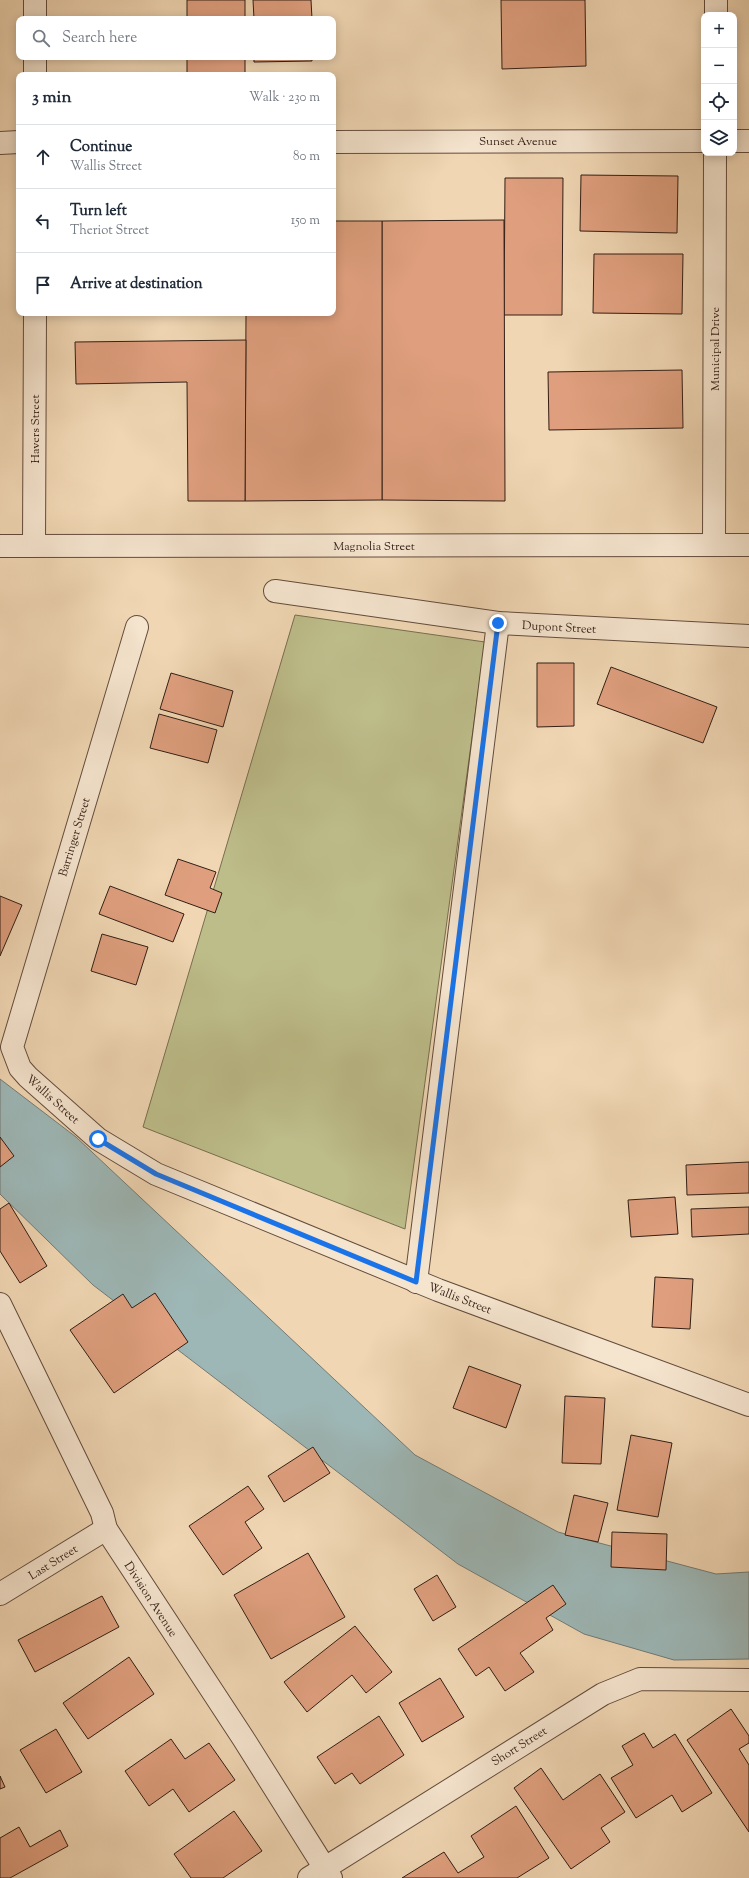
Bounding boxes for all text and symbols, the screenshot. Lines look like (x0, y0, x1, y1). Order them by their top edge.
map controls (701, 12, 737, 156)
button: + (701, 12, 737, 48)
search box (16, 16, 336, 60)
icon: search (30, 27, 52, 49)
text: Search here (62, 28, 137, 49)
button: − (701, 48, 737, 84)
button: locate (701, 84, 737, 120)
text: 3 min (32, 86, 71, 110)
text: Walk · 230 m (249, 89, 320, 107)
button: layers (701, 120, 737, 156)
street label: Sunset Avenue (479, 133, 557, 151)
text: Continue (70, 137, 132, 158)
icon: ahead (32, 146, 54, 168)
text: 80 m (293, 148, 320, 166)
text: Wallis Street (70, 158, 142, 176)
text: Turn left (70, 201, 127, 222)
icon: left (32, 210, 54, 232)
text: 150 m (291, 212, 320, 230)
text: Theriot Street (70, 222, 149, 240)
icon: arrive (32, 274, 54, 296)
text: Arrive at destination (70, 274, 203, 295)
street label: Municipal Drive (707, 307, 725, 391)
street label: Havers Street (27, 394, 45, 464)
street label: Magnolia Street (333, 538, 415, 556)
route end (489, 614, 507, 632)
street label: Dupont Street (521, 617, 597, 639)
street label: Barringer Street (54, 796, 96, 879)
street label: Wallis Street (22, 1071, 83, 1129)
route start (89, 1130, 107, 1148)
street label: Wallis Street (425, 1279, 494, 1319)
street label: Last Street (25, 1541, 82, 1585)
street label: Division Avenue (119, 1558, 182, 1641)
street label: Short Street (488, 1723, 551, 1771)

